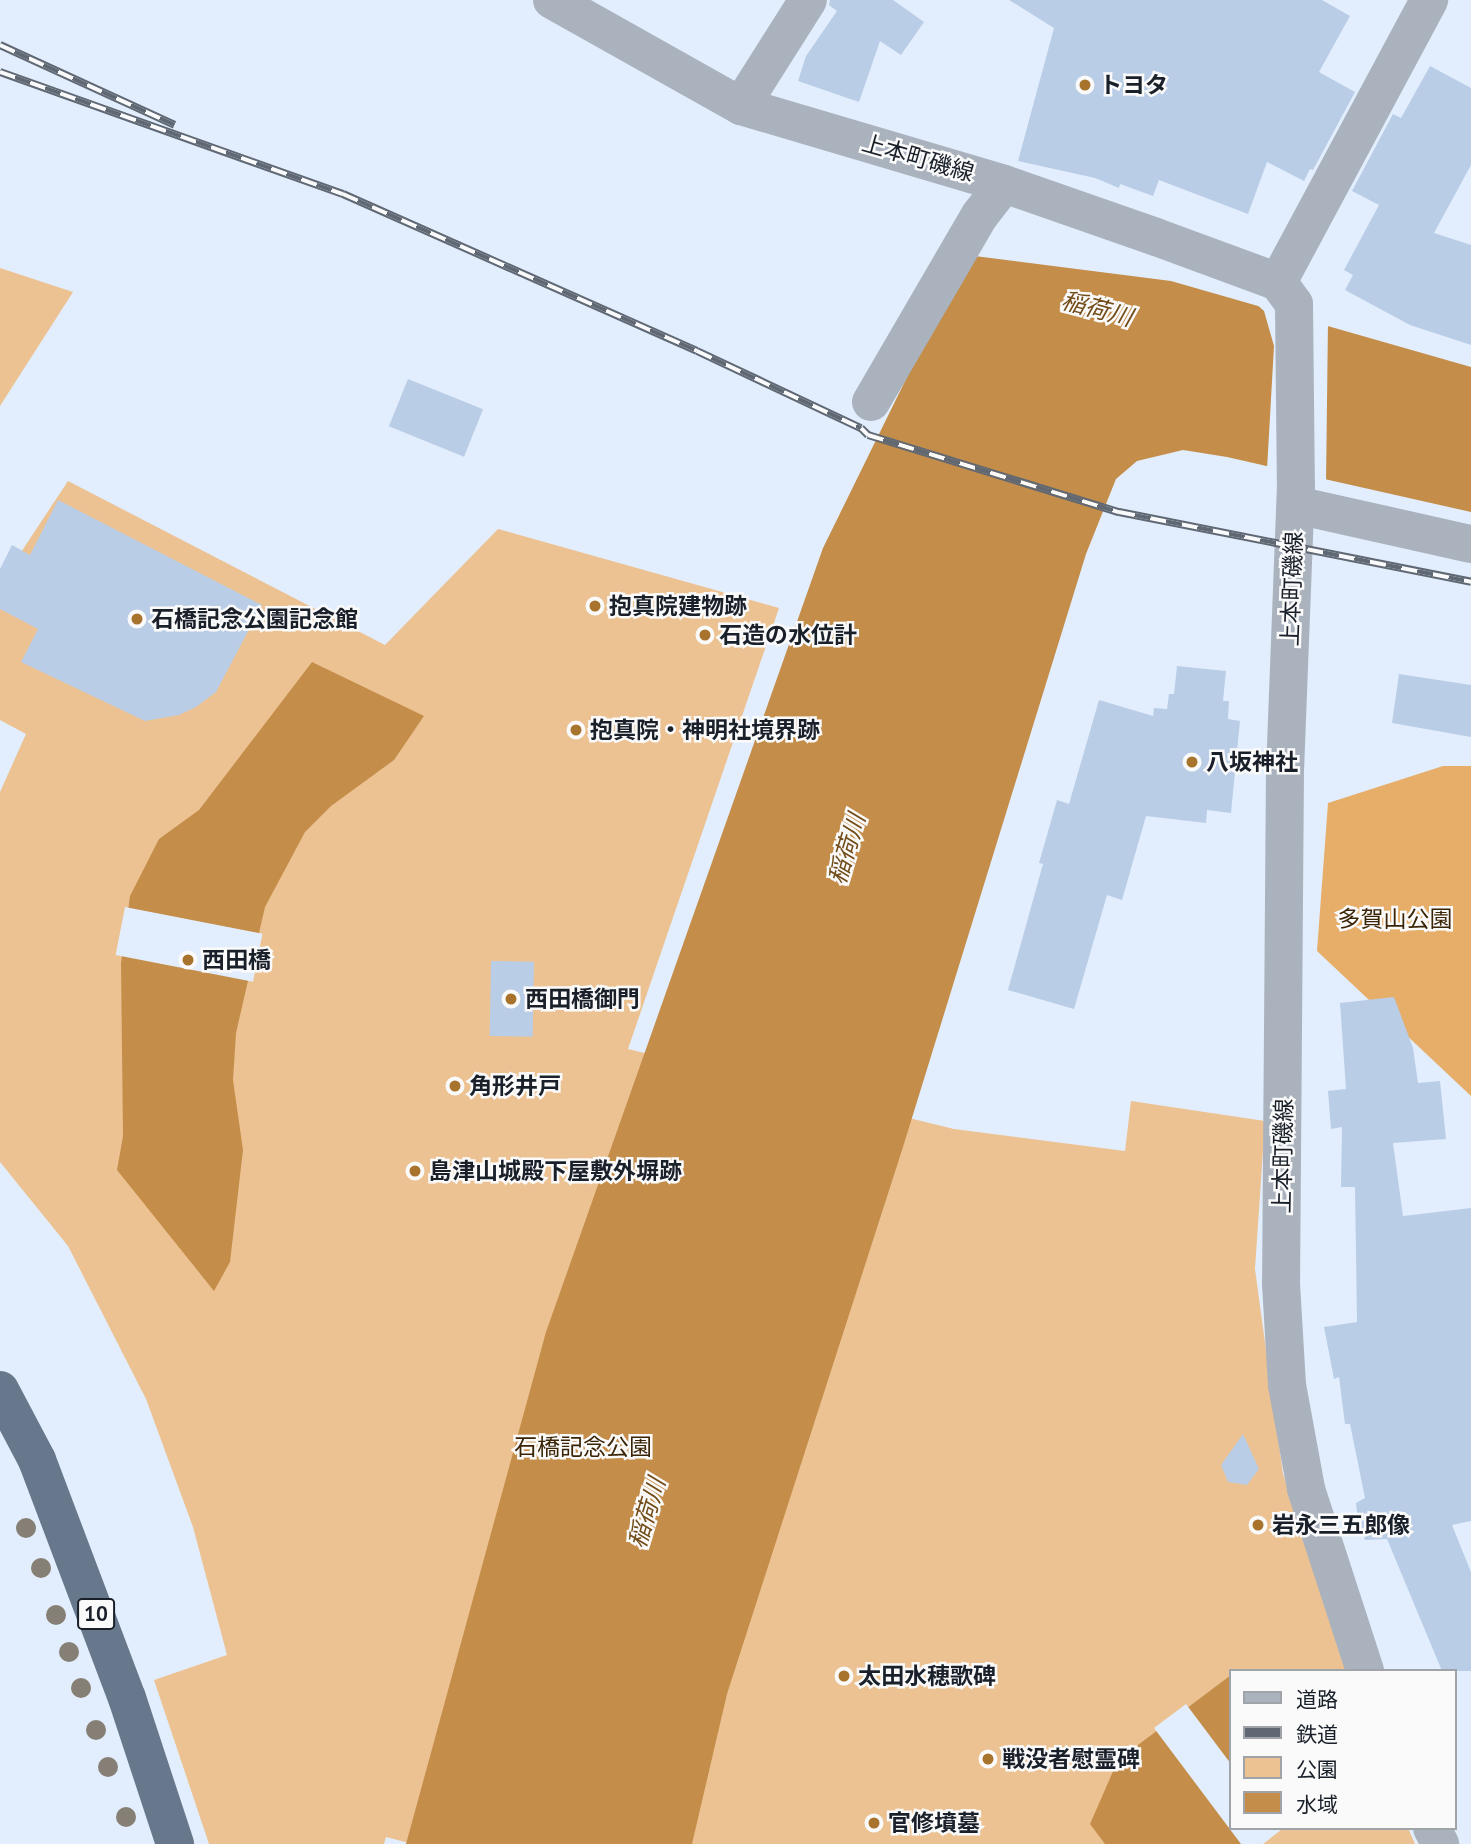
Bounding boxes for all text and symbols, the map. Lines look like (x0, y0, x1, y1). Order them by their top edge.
place label: トヨタ (1099, 71, 1168, 99)
marker: トヨタ (1077, 77, 1093, 93)
street label: 上本町磯線 (859, 129, 977, 187)
water label: 稲荷川 (1058, 286, 1136, 332)
street label: 上本町磯線 (1276, 531, 1308, 647)
place label: 抱真院建物跡 (609, 592, 747, 620)
marker: 抱真院建物跡 (587, 598, 603, 614)
place label: 石橋記念公園記念館 (151, 605, 358, 633)
marker: 石橋記念公園記念館 (129, 611, 145, 627)
place label: 石造の水位計 (719, 621, 857, 649)
marker: 石造の水位計 (697, 627, 713, 643)
place label: 抱真院・神明社境界跡 (590, 716, 820, 744)
marker: 抱真院・神明社境界跡 (568, 722, 584, 738)
place label: 八坂神社 (1206, 748, 1298, 776)
marker: 八坂神社 (1184, 754, 1200, 770)
water label: 稲荷川 (823, 810, 871, 888)
park label: 多賀山公園 (1338, 905, 1452, 933)
place label: 西田橋 (202, 946, 271, 974)
marker: 西田橋 (180, 952, 196, 968)
place label: 西田橋御門 (525, 985, 640, 1013)
marker: 西田橋御門 (503, 991, 519, 1007)
place label: 角形井戸 (469, 1072, 561, 1100)
marker: 角形井戸 (447, 1078, 463, 1094)
street label: 上本町磯線 (1268, 1098, 1298, 1214)
place label: 島津山城殿下屋敷外塀跡 (429, 1157, 682, 1185)
marker: 島津山城殿下屋敷外塀跡 (407, 1163, 423, 1179)
park label: 石橋記念公園 (514, 1433, 652, 1461)
water label: 稲荷川 (623, 1474, 671, 1552)
place label: 岩永三五郎像 (1272, 1511, 1410, 1539)
marker: 岩永三五郎像 (1250, 1517, 1266, 1533)
road number: 10 (77, 1596, 115, 1632)
place label: 太田水穂歌碑 (858, 1662, 996, 1690)
marker: 太田水穂歌碑 (836, 1668, 852, 1684)
legend (1230, 1669, 1457, 1830)
text: 道路 (1296, 1686, 1338, 1713)
text: 鉄道 (1296, 1721, 1338, 1748)
place label: 戦没者慰霊碑 (1002, 1745, 1140, 1773)
marker: 戦没者慰霊碑 (980, 1751, 996, 1767)
text: 公園 (1296, 1756, 1338, 1783)
text: 水域 (1296, 1791, 1338, 1818)
place label: 官修墳墓 (888, 1809, 980, 1837)
marker: 官修墳墓 (866, 1815, 882, 1831)

